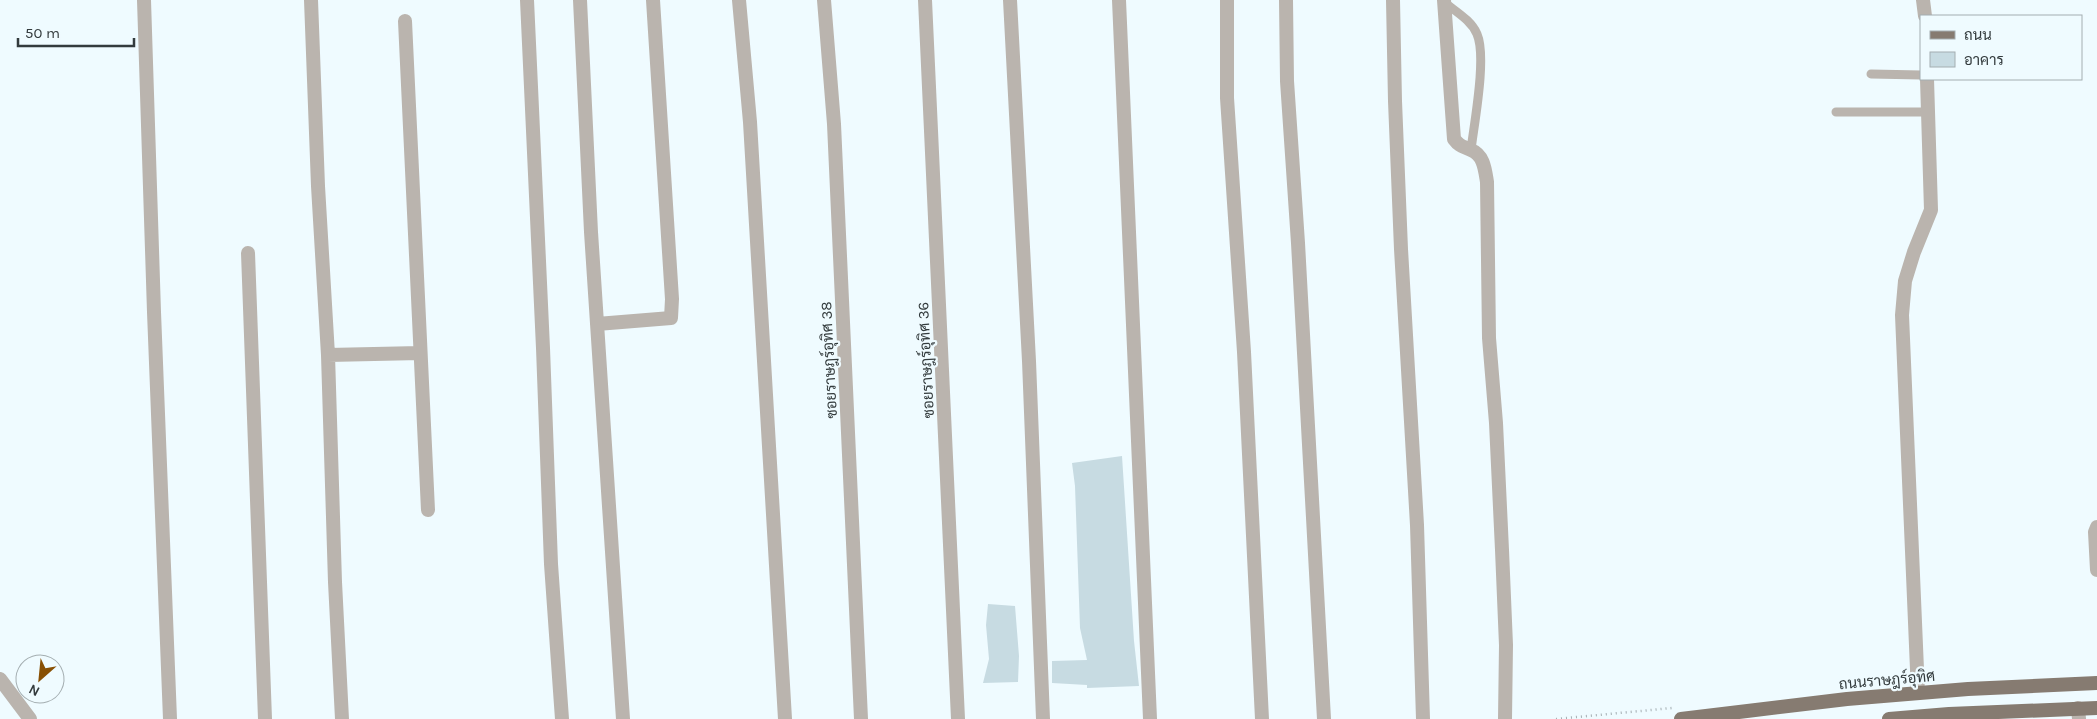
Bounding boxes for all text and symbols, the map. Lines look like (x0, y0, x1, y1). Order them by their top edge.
scale bar (18, 15, 134, 47)
legend (1920, 15, 2082, 80)
text: 50 m (25, 24, 60, 42)
text: ถนน (1964, 26, 1992, 44)
text: อาคาร (1964, 51, 2004, 69)
street label: ซอยราษฎร์อุทิศ 38 (816, 301, 843, 419)
street label: ซอยราษฎร์อุทิศ 36 (913, 301, 940, 419)
north arrow (15, 654, 65, 704)
street label: ถนนราษฎร์อุทิศ (1838, 666, 1936, 695)
text: N (26, 680, 43, 700)

